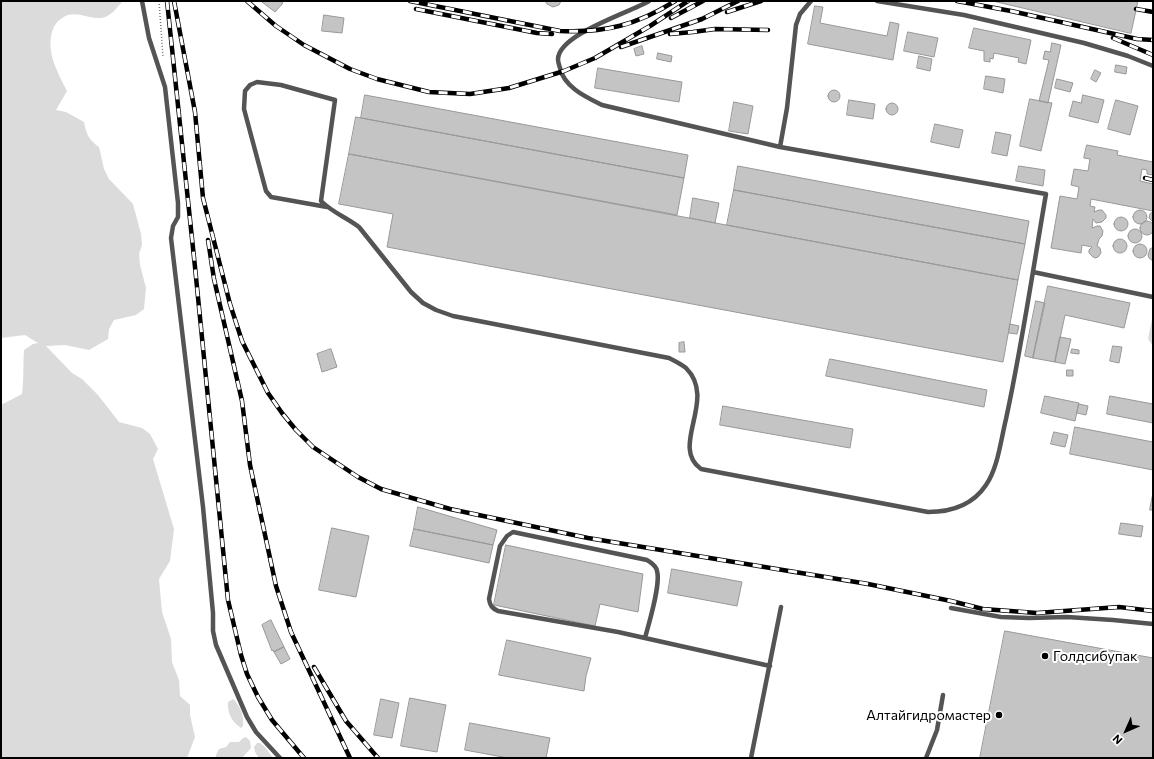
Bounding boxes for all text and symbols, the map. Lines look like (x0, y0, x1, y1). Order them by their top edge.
place label: Голдcибупак (1053, 648, 1138, 664)
marker: Голдcибупак (1040, 651, 1050, 661)
place label: Алтайгидромастер (866, 707, 991, 723)
marker: Алтайгидромастер (994, 710, 1004, 720)
north arrow (1106, 711, 1146, 751)
text: N (1110, 732, 1125, 747)

